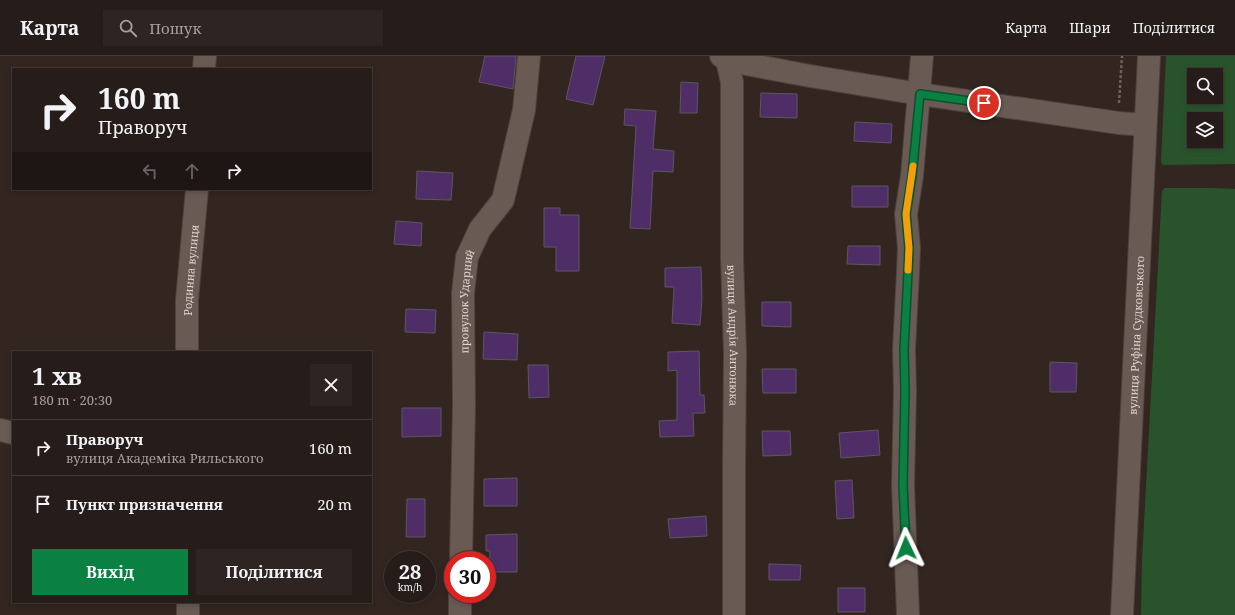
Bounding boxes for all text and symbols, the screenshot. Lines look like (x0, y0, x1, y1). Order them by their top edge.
search box (103, 10, 383, 46)
text: Карта (20, 15, 79, 41)
icon: search (117, 17, 139, 39)
text: Пошук (149, 18, 201, 38)
text: Карта (1005, 18, 1047, 37)
text: Шари (1069, 18, 1111, 37)
text: Поділитися (1133, 18, 1215, 37)
map controls (1187, 68, 1223, 148)
button: search (1187, 68, 1223, 104)
text: 160 m (98, 79, 180, 117)
icon: right (32, 84, 84, 136)
pin (967, 86, 1001, 120)
icon: arrive (973, 92, 995, 114)
button: layers (1187, 112, 1223, 148)
text: Праворуч (98, 115, 187, 139)
icon: left (139, 160, 161, 182)
icon: ahead (181, 160, 203, 182)
icon: right (223, 160, 245, 182)
street label: Родинна вулиця (179, 224, 201, 316)
street label: провулок Ударний (455, 246, 477, 354)
street label: вулиця Руфіна Судковського (1124, 256, 1147, 415)
street label: вулиця Андрія Антонюка (725, 264, 743, 406)
text: 1 хв (32, 359, 82, 392)
button: close (310, 364, 352, 406)
text: 180 m · 20:30 (32, 391, 112, 409)
text: Праворуч (66, 429, 143, 449)
icon: right (32, 437, 54, 459)
text: 160 m (309, 438, 352, 458)
text: вулиця Академіка Рильського (66, 449, 264, 467)
icon: arrive (32, 493, 54, 515)
text: Пункт призначення (66, 494, 223, 514)
text: 20 m (317, 494, 352, 514)
position arrow (885, 527, 927, 569)
button: Вихід (32, 549, 188, 595)
button: Поділитися (196, 549, 352, 595)
speed limit sign: 30 (444, 551, 496, 603)
text: 28 (399, 558, 421, 585)
text: km/h (398, 580, 422, 594)

